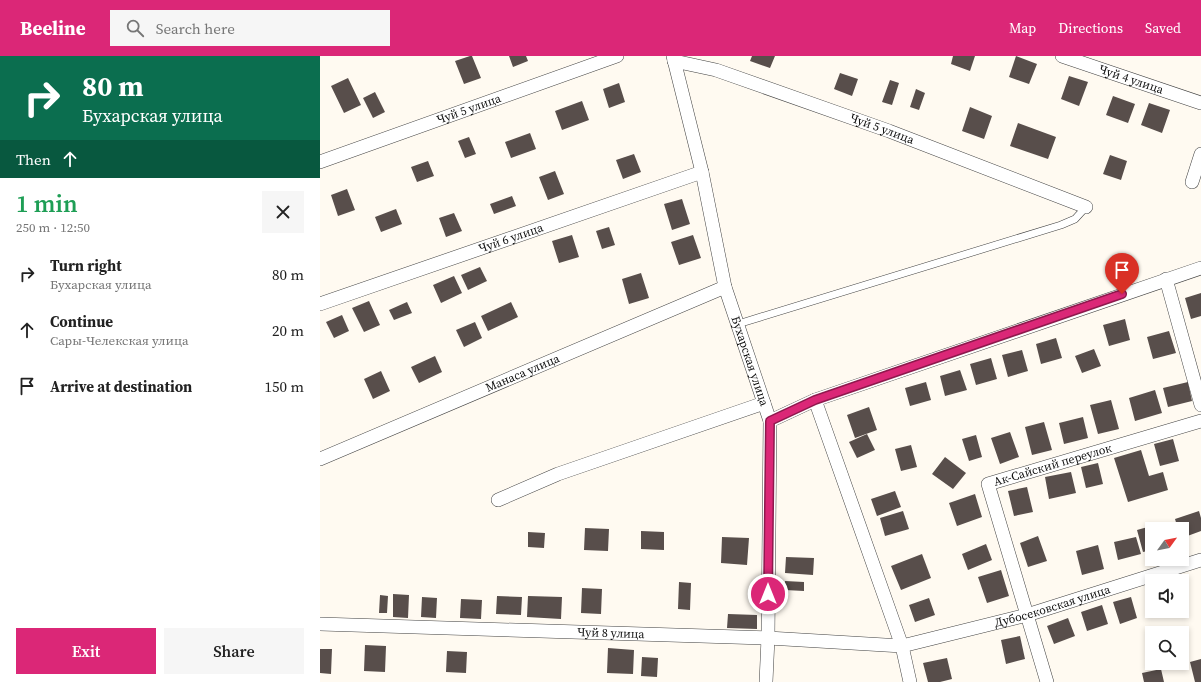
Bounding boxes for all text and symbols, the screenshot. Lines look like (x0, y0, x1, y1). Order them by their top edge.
search box (110, 10, 390, 46)
text: Beeline (20, 15, 86, 41)
icon: search (124, 17, 146, 39)
text: Search here (156, 18, 235, 39)
text: Map (1009, 18, 1036, 38)
text: Directions (1058, 18, 1123, 38)
text: Saved (1145, 18, 1181, 38)
street label: Чуй 4 улица (1097, 61, 1166, 98)
text: 80 m (82, 67, 144, 105)
icon: right (16, 72, 68, 124)
street label: Чуй 5 улица (434, 90, 504, 128)
text: Бухарская улица (82, 103, 223, 128)
street label: Чуй 5 улица (848, 110, 917, 148)
icon: ahead (59, 148, 81, 170)
text: Then (16, 149, 51, 170)
text: 1 min (16, 187, 78, 220)
button: close (262, 191, 304, 233)
text: 250 m · 12:50 (16, 219, 90, 236)
street label: Чуй 6 улица (476, 219, 546, 257)
pin (1105, 253, 1139, 294)
text: Turn right (50, 255, 122, 276)
icon: arrive (1111, 259, 1133, 281)
icon: right (16, 263, 38, 285)
text: 80 m (272, 264, 304, 285)
text: Бухарская улица (50, 276, 152, 293)
text: Continue (50, 311, 113, 332)
street label: Бухарская улица (727, 314, 773, 409)
icon: ahead (16, 319, 38, 341)
text: 20 m (272, 320, 304, 341)
text: Сары-Челекская улица (50, 332, 189, 349)
street label: Манаса улица (483, 350, 563, 396)
icon: arrive (16, 375, 38, 397)
text: Arrive at destination (50, 376, 192, 397)
text: 150 m (264, 376, 304, 397)
street label: Ак-Сайский переулок (992, 440, 1114, 490)
north arrow (1145, 522, 1189, 566)
map controls (1145, 522, 1189, 670)
position arrow (747, 573, 789, 615)
button: sound (1145, 574, 1189, 618)
street label: Дубосековская улица (993, 581, 1113, 631)
street label: Чуй 8 улица (577, 624, 646, 642)
button: search (1145, 626, 1189, 670)
button: Exit (16, 628, 156, 674)
button: Share (164, 628, 304, 674)

